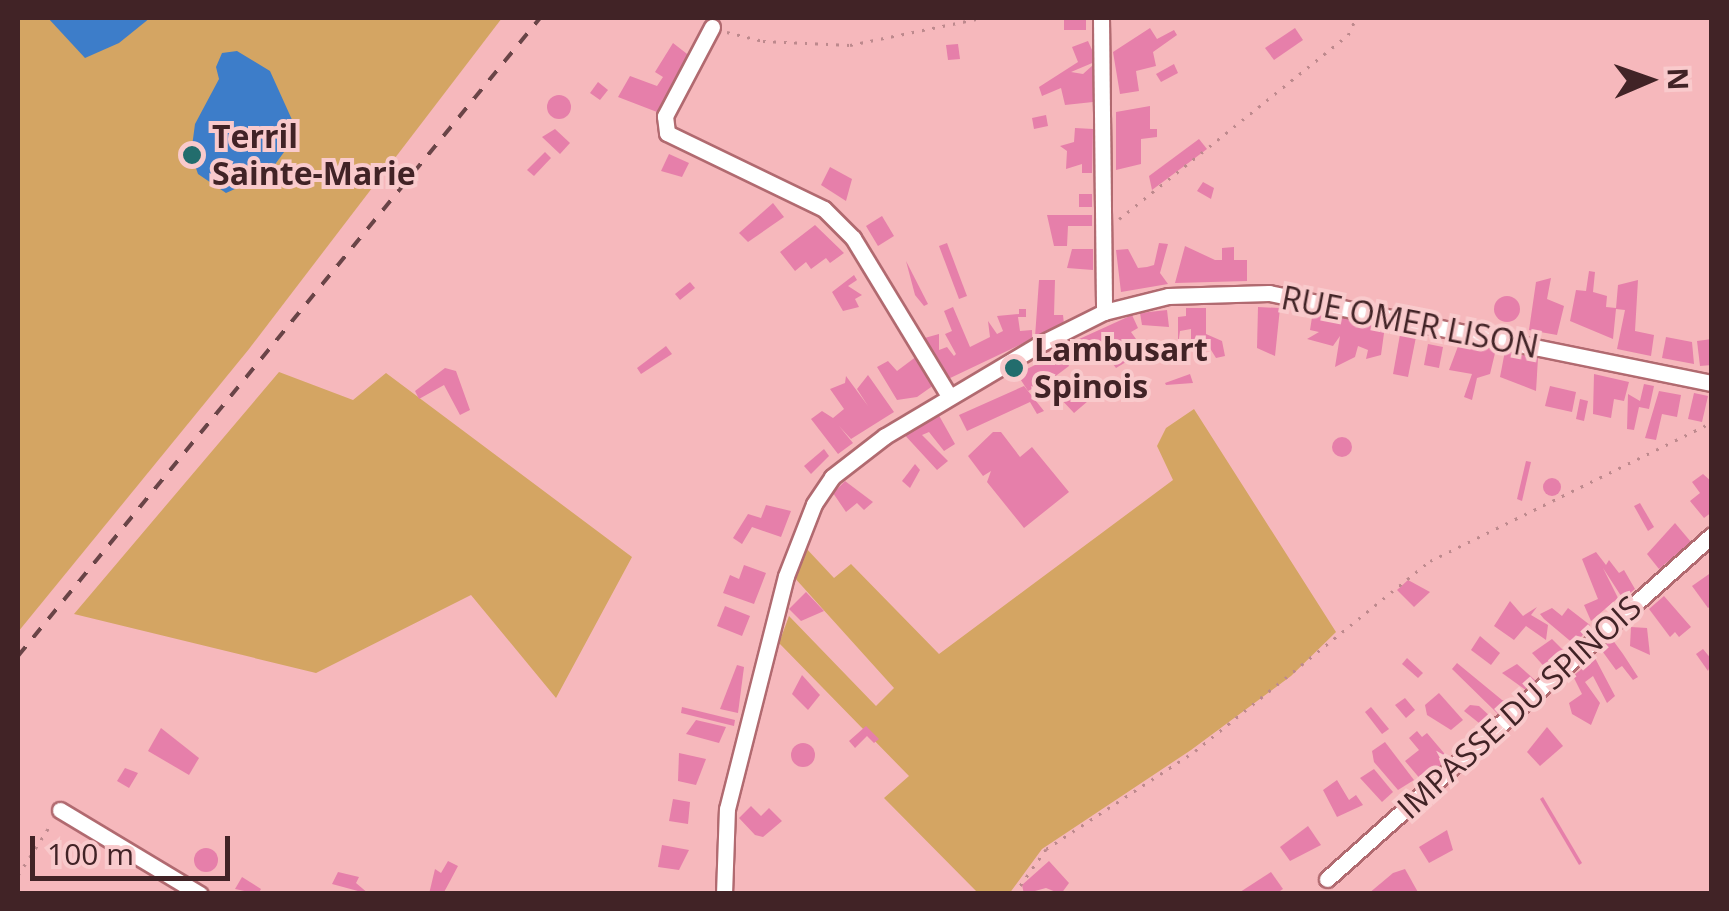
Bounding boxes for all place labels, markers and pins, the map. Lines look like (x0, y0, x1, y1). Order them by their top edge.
place label: Terril Sainte-Marie (212, 118, 416, 193)
marker: Terril Sainte-Marie (181, 144, 203, 166)
place label: Lambusart Spinois (1034, 331, 1208, 406)
marker: Lambusart Spinois (1003, 357, 1025, 379)

